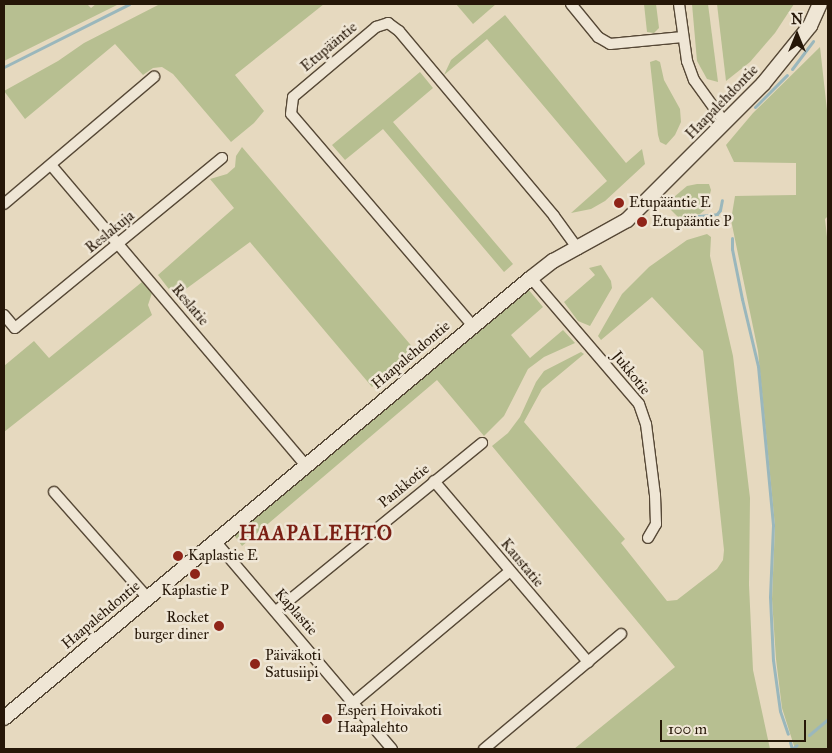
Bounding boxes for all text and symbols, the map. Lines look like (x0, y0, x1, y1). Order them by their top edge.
north arrow (772, 10, 822, 60)
text: N (791, 11, 803, 28)
street label: Etupääntie (297, 18, 361, 76)
street label: Haapalehdontie (682, 61, 762, 143)
place label: Etupääntie E (629, 194, 711, 212)
marker: Etupääntie E (613, 197, 625, 209)
street label: Reslakuja (82, 207, 138, 257)
place label: Etupääntie P (652, 213, 732, 231)
marker: Etupääntie P (636, 216, 648, 228)
street label: Reslatie (168, 281, 212, 329)
street label: Haapalehdontie (368, 317, 454, 393)
street label: Jukkotie (608, 348, 654, 398)
street label: Pankkotie (375, 460, 433, 512)
district label: HAAPALEHTO (238, 521, 394, 545)
street label: Kaustatie (497, 535, 547, 591)
place label: Kaplastie E (188, 547, 258, 565)
marker: Kaplastie E (172, 550, 184, 562)
marker: Kaplastie P (189, 568, 201, 580)
street label: Haapalehdontie (58, 577, 144, 653)
place label: Kaplastie P (161, 582, 229, 600)
street label: Kaplastie (271, 585, 321, 639)
place label: Rocket burger diner (134, 608, 209, 643)
marker: Rocket burger diner (213, 620, 225, 632)
place label: Päiväkoti Satusiipi (265, 646, 321, 681)
marker: Päiväkoti Satusiipi (249, 658, 261, 670)
place label: Esperi Hoivakoti Haapalehto (337, 701, 442, 736)
scale bar (662, 710, 808, 742)
marker: Esperi Hoivakoti Haapalehto (321, 713, 333, 725)
text: 100 m (668, 720, 707, 738)

